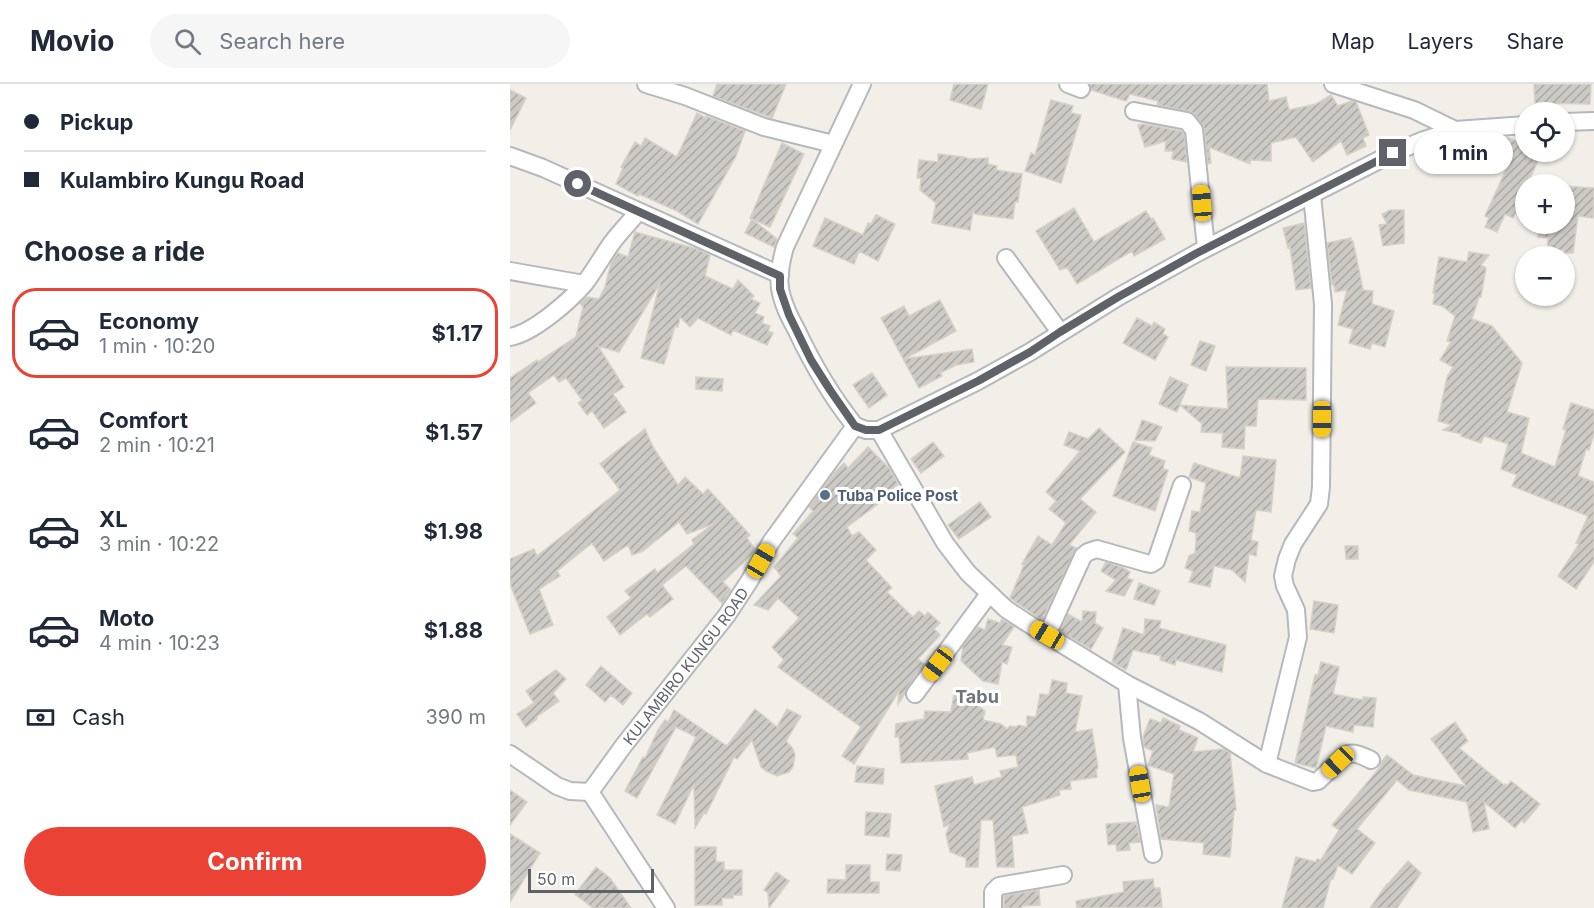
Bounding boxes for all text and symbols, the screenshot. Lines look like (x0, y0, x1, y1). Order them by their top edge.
search box (150, 14, 570, 68)
text: Movio (30, 24, 114, 58)
icon: search (171, 25, 204, 58)
text: Search here (219, 28, 345, 54)
text: Map (1331, 29, 1375, 54)
text: Layers (1408, 29, 1474, 54)
text: Share (1507, 29, 1564, 54)
map controls (1515, 102, 1575, 306)
button: locate (1515, 102, 1575, 162)
text: Pickup (60, 109, 134, 135)
callout: 1 min (1414, 132, 1513, 174)
route end (1379, 139, 1406, 166)
text: 1 min (1439, 141, 1488, 165)
text: Kulambiro Kungu Road (60, 167, 304, 193)
route start (564, 170, 591, 197)
button: + (1515, 174, 1575, 234)
car (1191, 184, 1213, 222)
text: Choose a ride (24, 235, 205, 268)
button: − (1515, 246, 1575, 306)
icon: car (27, 306, 81, 360)
text: Economy (99, 308, 199, 334)
text: $1.17 (431, 320, 483, 346)
text: 1 min · 10:20 (99, 334, 215, 358)
car (1313, 401, 1331, 437)
icon: car (27, 405, 81, 459)
text: Comfort (99, 407, 188, 433)
text: $1.57 (425, 419, 483, 445)
text: 2 min · 10:21 (99, 433, 215, 457)
place label: Tuba Police Post (837, 486, 959, 505)
marker: Tuba Police Post (818, 488, 832, 502)
icon: car (27, 504, 81, 558)
text: XL (99, 506, 128, 532)
text: $1.98 (423, 518, 483, 544)
text: 3 min · 10:22 (99, 532, 219, 556)
car (744, 541, 778, 581)
street label: KULAMBIRO KUNGU ROAD (619, 584, 752, 748)
icon: car (27, 603, 81, 657)
text: Moto (99, 605, 154, 631)
text: $1.88 (424, 617, 483, 643)
car (1027, 618, 1067, 652)
text: 4 min · 10:23 (99, 631, 220, 655)
car (920, 644, 956, 684)
district label: Tabu (955, 686, 999, 707)
icon: cash (24, 701, 57, 734)
text: Cash (72, 704, 125, 730)
text: 390 m (425, 705, 486, 729)
car (1319, 743, 1357, 781)
car (1128, 765, 1152, 803)
button: Confirm (24, 827, 486, 896)
scale bar (528, 866, 654, 894)
text: 50 m (537, 869, 575, 889)

